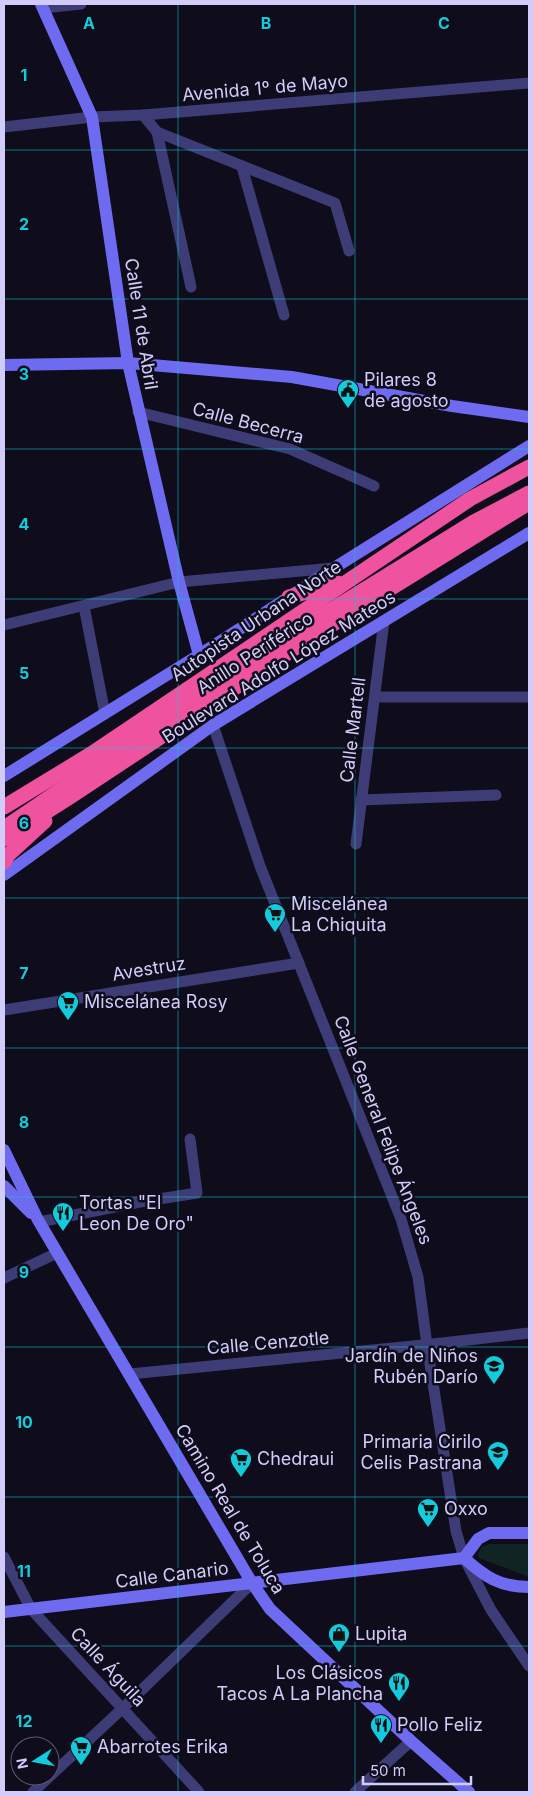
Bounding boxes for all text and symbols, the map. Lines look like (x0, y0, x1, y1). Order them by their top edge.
text: A (83, 13, 95, 33)
text: B (261, 13, 271, 33)
text: C (438, 13, 450, 33)
text: 1 (21, 65, 27, 85)
street label: Avenida 1º de Mayo (181, 70, 349, 105)
text: 2 (19, 214, 29, 234)
street label: Calle 11 de Abril (121, 257, 162, 391)
text: 3 (19, 364, 29, 384)
place label: Pilares 8 de agosto (364, 369, 449, 411)
public building icon: Pilares 8 de agosto (336, 378, 360, 409)
street label: Calle Becerra (190, 398, 306, 447)
text: 4 (19, 514, 30, 534)
street label: Autopista Urbana Norte (167, 556, 345, 685)
street label: Boulevard Adolfo López Mateos (158, 586, 399, 747)
street label: Anillo Periférico (193, 607, 317, 698)
text: 5 (19, 663, 29, 683)
street label: Calle Martell (336, 676, 369, 784)
text: 6 (19, 813, 29, 833)
place label: Miscelánea La Chiquita (291, 893, 388, 935)
supermarket icon: Miscelánea La Chiquita (263, 902, 287, 933)
street label: Avestruz (111, 952, 187, 985)
text: 7 (19, 963, 29, 983)
supermarket icon: Miscelánea Rosy (56, 990, 80, 1021)
place label: Miscelánea Rosy (84, 991, 228, 1012)
street label: Calle General Felipe Ángeles (330, 1012, 438, 1247)
text: 8 (19, 1112, 29, 1132)
place label: Tortas "El Leon De Oro" (79, 1192, 194, 1234)
restaurant icon: Tortas "El Leon De Oro" (51, 1201, 75, 1232)
text: 9 (19, 1262, 29, 1282)
street label: Calle Cenzotle (206, 1327, 330, 1358)
place label: Jardín de Niños Rubén Darío (345, 1345, 478, 1387)
school or university icon: Jardín de Niños Rubén Darío (482, 1354, 506, 1385)
text: 10 (15, 1412, 33, 1432)
street label: Camino Real de Toluca (171, 1420, 290, 1598)
place label: Primaria Cirilo Celis Pastrana (360, 1431, 482, 1473)
school or university icon: Primaria Cirilo Celis Pastrana (486, 1440, 510, 1471)
supermarket icon: Chedraui (229, 1447, 253, 1478)
place label: Chedraui (257, 1448, 334, 1469)
supermarket icon: Oxxo (416, 1497, 440, 1528)
place label: Oxxo (444, 1498, 488, 1519)
street label: Calle Canario (114, 1557, 230, 1592)
text: 11 (17, 1561, 31, 1581)
street label: Calle Águila (66, 1622, 151, 1711)
shop icon: Lupita (327, 1622, 351, 1653)
place label: Lupita (355, 1623, 407, 1644)
place label: Los Clásicos Tacos A La Plancha (216, 1662, 383, 1704)
restaurant icon: Los Clásicos Tacos A La Plancha (387, 1671, 411, 1702)
text: 12 (16, 1711, 32, 1731)
restaurant icon: Pollo Feliz (369, 1713, 393, 1744)
place label: Pollo Feliz (397, 1714, 483, 1735)
supermarket icon: Abarrotes Erika (69, 1735, 93, 1766)
north arrow (10, 1736, 60, 1786)
place label: Abarrotes Erika (97, 1736, 228, 1757)
scale bar (363, 1754, 470, 1786)
text: N (12, 1757, 31, 1770)
text: 50 m (370, 1761, 406, 1780)

